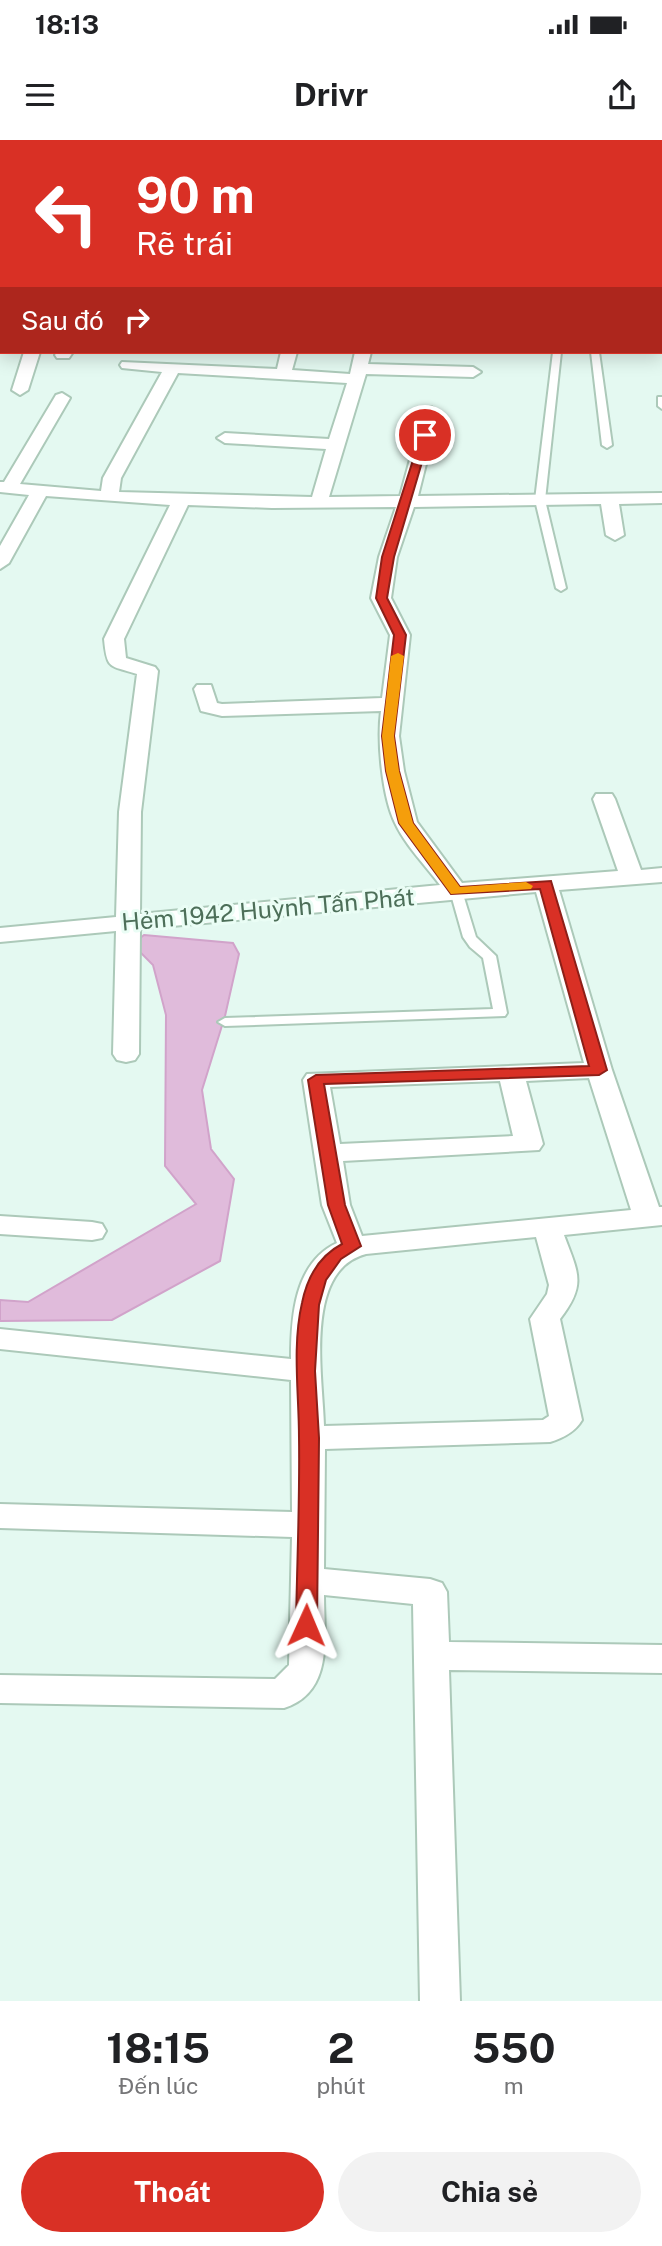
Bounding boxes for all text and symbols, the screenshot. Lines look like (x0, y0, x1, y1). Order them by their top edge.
text: 18:13 (35, 9, 99, 40)
icon: menu (21, 76, 59, 114)
text: Drivr (294, 76, 368, 113)
icon: share (603, 76, 641, 114)
text: 90 m (136, 166, 255, 224)
icon: left (21, 168, 112, 259)
text: Rẽ trái (136, 225, 233, 262)
icon: right (118, 301, 156, 339)
text: Sau đó (21, 305, 104, 336)
pin (395, 405, 455, 465)
icon: arrive (406, 416, 444, 454)
street label: Hẻm 1942 Huỳnh Tấn Phát (120, 882, 416, 936)
position arrow (269, 1588, 343, 1662)
text: 18:15 (106, 2023, 210, 2072)
text: 2 (328, 2023, 354, 2072)
text: 550 (472, 2023, 556, 2072)
text: Đến lúc (118, 2072, 198, 2099)
text: phút (316, 2072, 366, 2099)
text: m (504, 2072, 524, 2099)
button: Thoát (21, 2152, 324, 2232)
button: Chia sẻ (338, 2152, 641, 2232)

